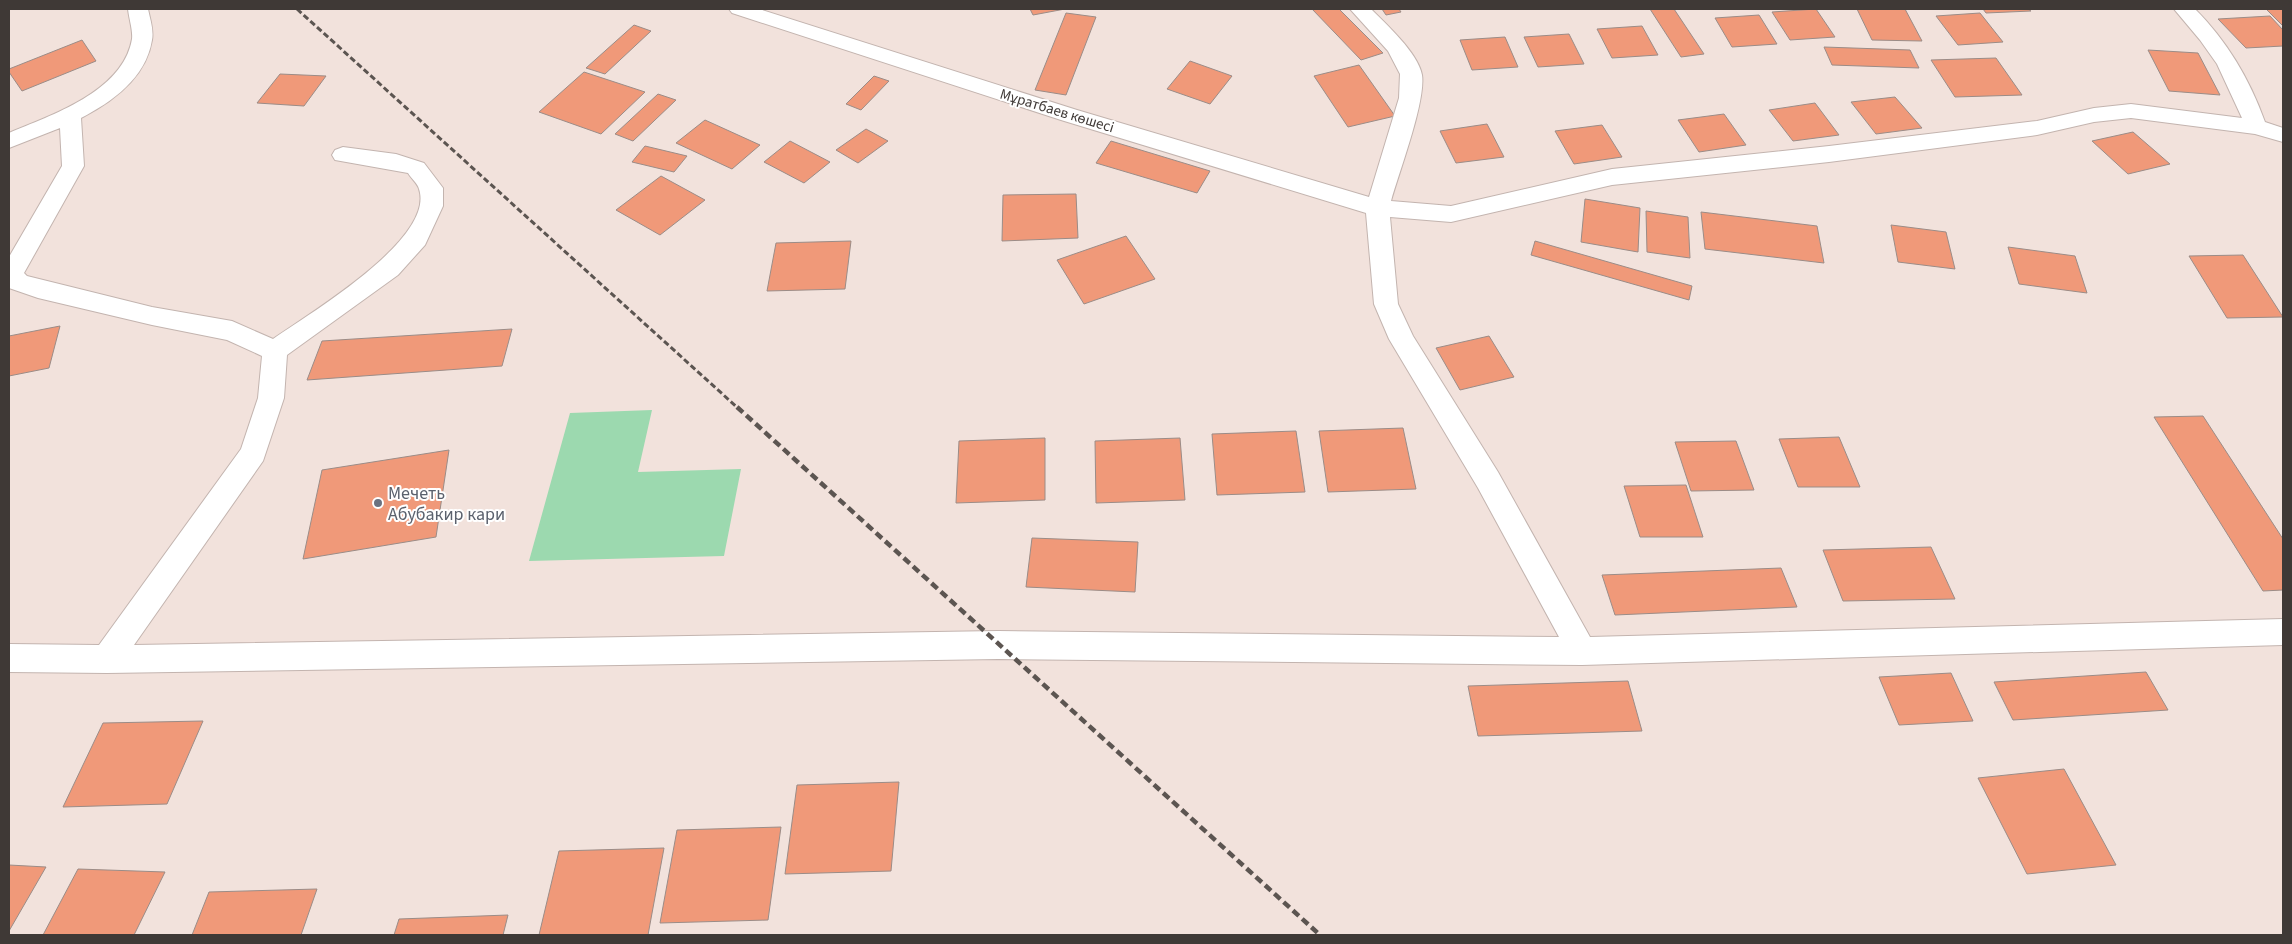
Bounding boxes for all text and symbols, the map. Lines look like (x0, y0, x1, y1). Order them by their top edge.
street label: Мұратбаев көшесі (997, 84, 1117, 138)
place label: Мечеть Абубакир кари (388, 481, 505, 527)
marker: Мечеть Абубакир кари (372, 497, 384, 509)

